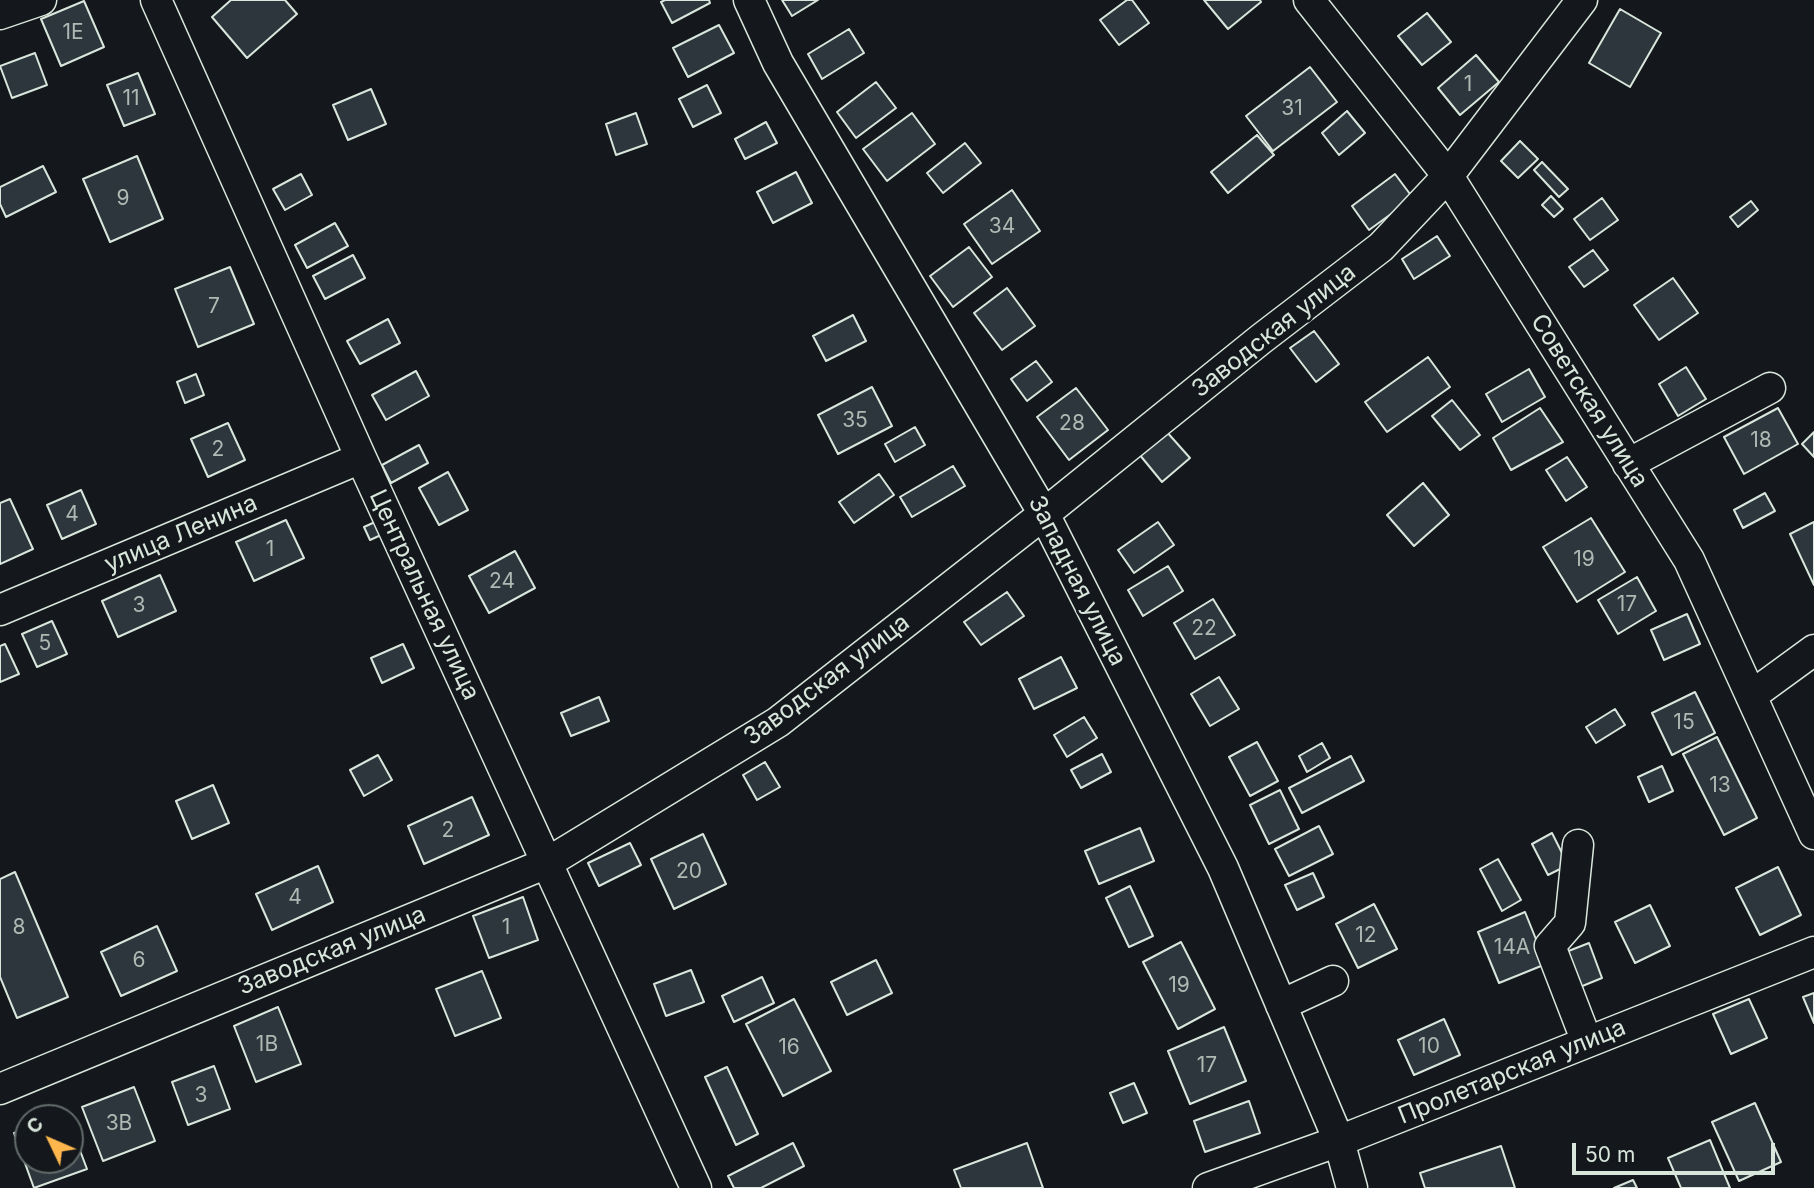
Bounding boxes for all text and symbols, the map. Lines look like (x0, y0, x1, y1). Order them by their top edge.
house number: 1Е (62, 20, 84, 46)
house number: 1 (1464, 72, 1472, 98)
house number: 11 (122, 86, 140, 112)
house number: 31 (1281, 96, 1303, 122)
house number: 9 (116, 186, 130, 212)
house number: 34 (989, 214, 1015, 240)
street label: Заводская улица (1186, 258, 1362, 404)
house number: 7 (208, 294, 220, 320)
street label: Советская улица (1524, 309, 1654, 493)
house number: 35 (842, 408, 868, 434)
house number: 28 (1059, 411, 1085, 437)
house number: 18 (1750, 428, 1772, 454)
house number: 2 (212, 437, 224, 463)
street label: Центральная улица (363, 485, 485, 705)
street label: улица Ленина (100, 489, 262, 579)
street label: Западная улица (1022, 491, 1132, 671)
house number: 4 (65, 502, 79, 528)
house number: 1 (266, 537, 274, 563)
house number: 19 (1573, 547, 1595, 573)
house number: 24 (489, 569, 515, 595)
house number: 17 (1617, 592, 1637, 618)
house number: 3 (133, 593, 145, 619)
street label: Заводская улица (739, 608, 915, 752)
house number: 22 (1191, 616, 1217, 642)
house number: 5 (39, 631, 51, 657)
house number: 15 (1673, 710, 1695, 736)
house number: 13 (1709, 773, 1731, 799)
house number: 2 (442, 818, 454, 844)
house number: 20 (676, 859, 702, 885)
house number: 4 (288, 885, 302, 911)
street label: Заводская улица (234, 900, 430, 1002)
house number: 8 (13, 915, 25, 941)
house number: 1 (502, 915, 510, 941)
house number: 12 (1355, 923, 1377, 949)
house number: 14А (1494, 935, 1530, 961)
house number: 6 (132, 948, 146, 974)
house number: 19 (1168, 973, 1190, 999)
street label: Пролетарская улица (1394, 1013, 1630, 1131)
house number: 1В (256, 1032, 278, 1058)
house number: 10 (1418, 1034, 1440, 1060)
house number: 16 (778, 1035, 800, 1061)
house number: 17 (1197, 1053, 1217, 1079)
house number: 3 (195, 1083, 207, 1109)
north arrow (14, 1104, 84, 1174)
house number: 3В (106, 1111, 132, 1137)
text: С (22, 1112, 48, 1139)
scale bar (1576, 1128, 1779, 1172)
text: 50 m (1585, 1142, 1635, 1167)

